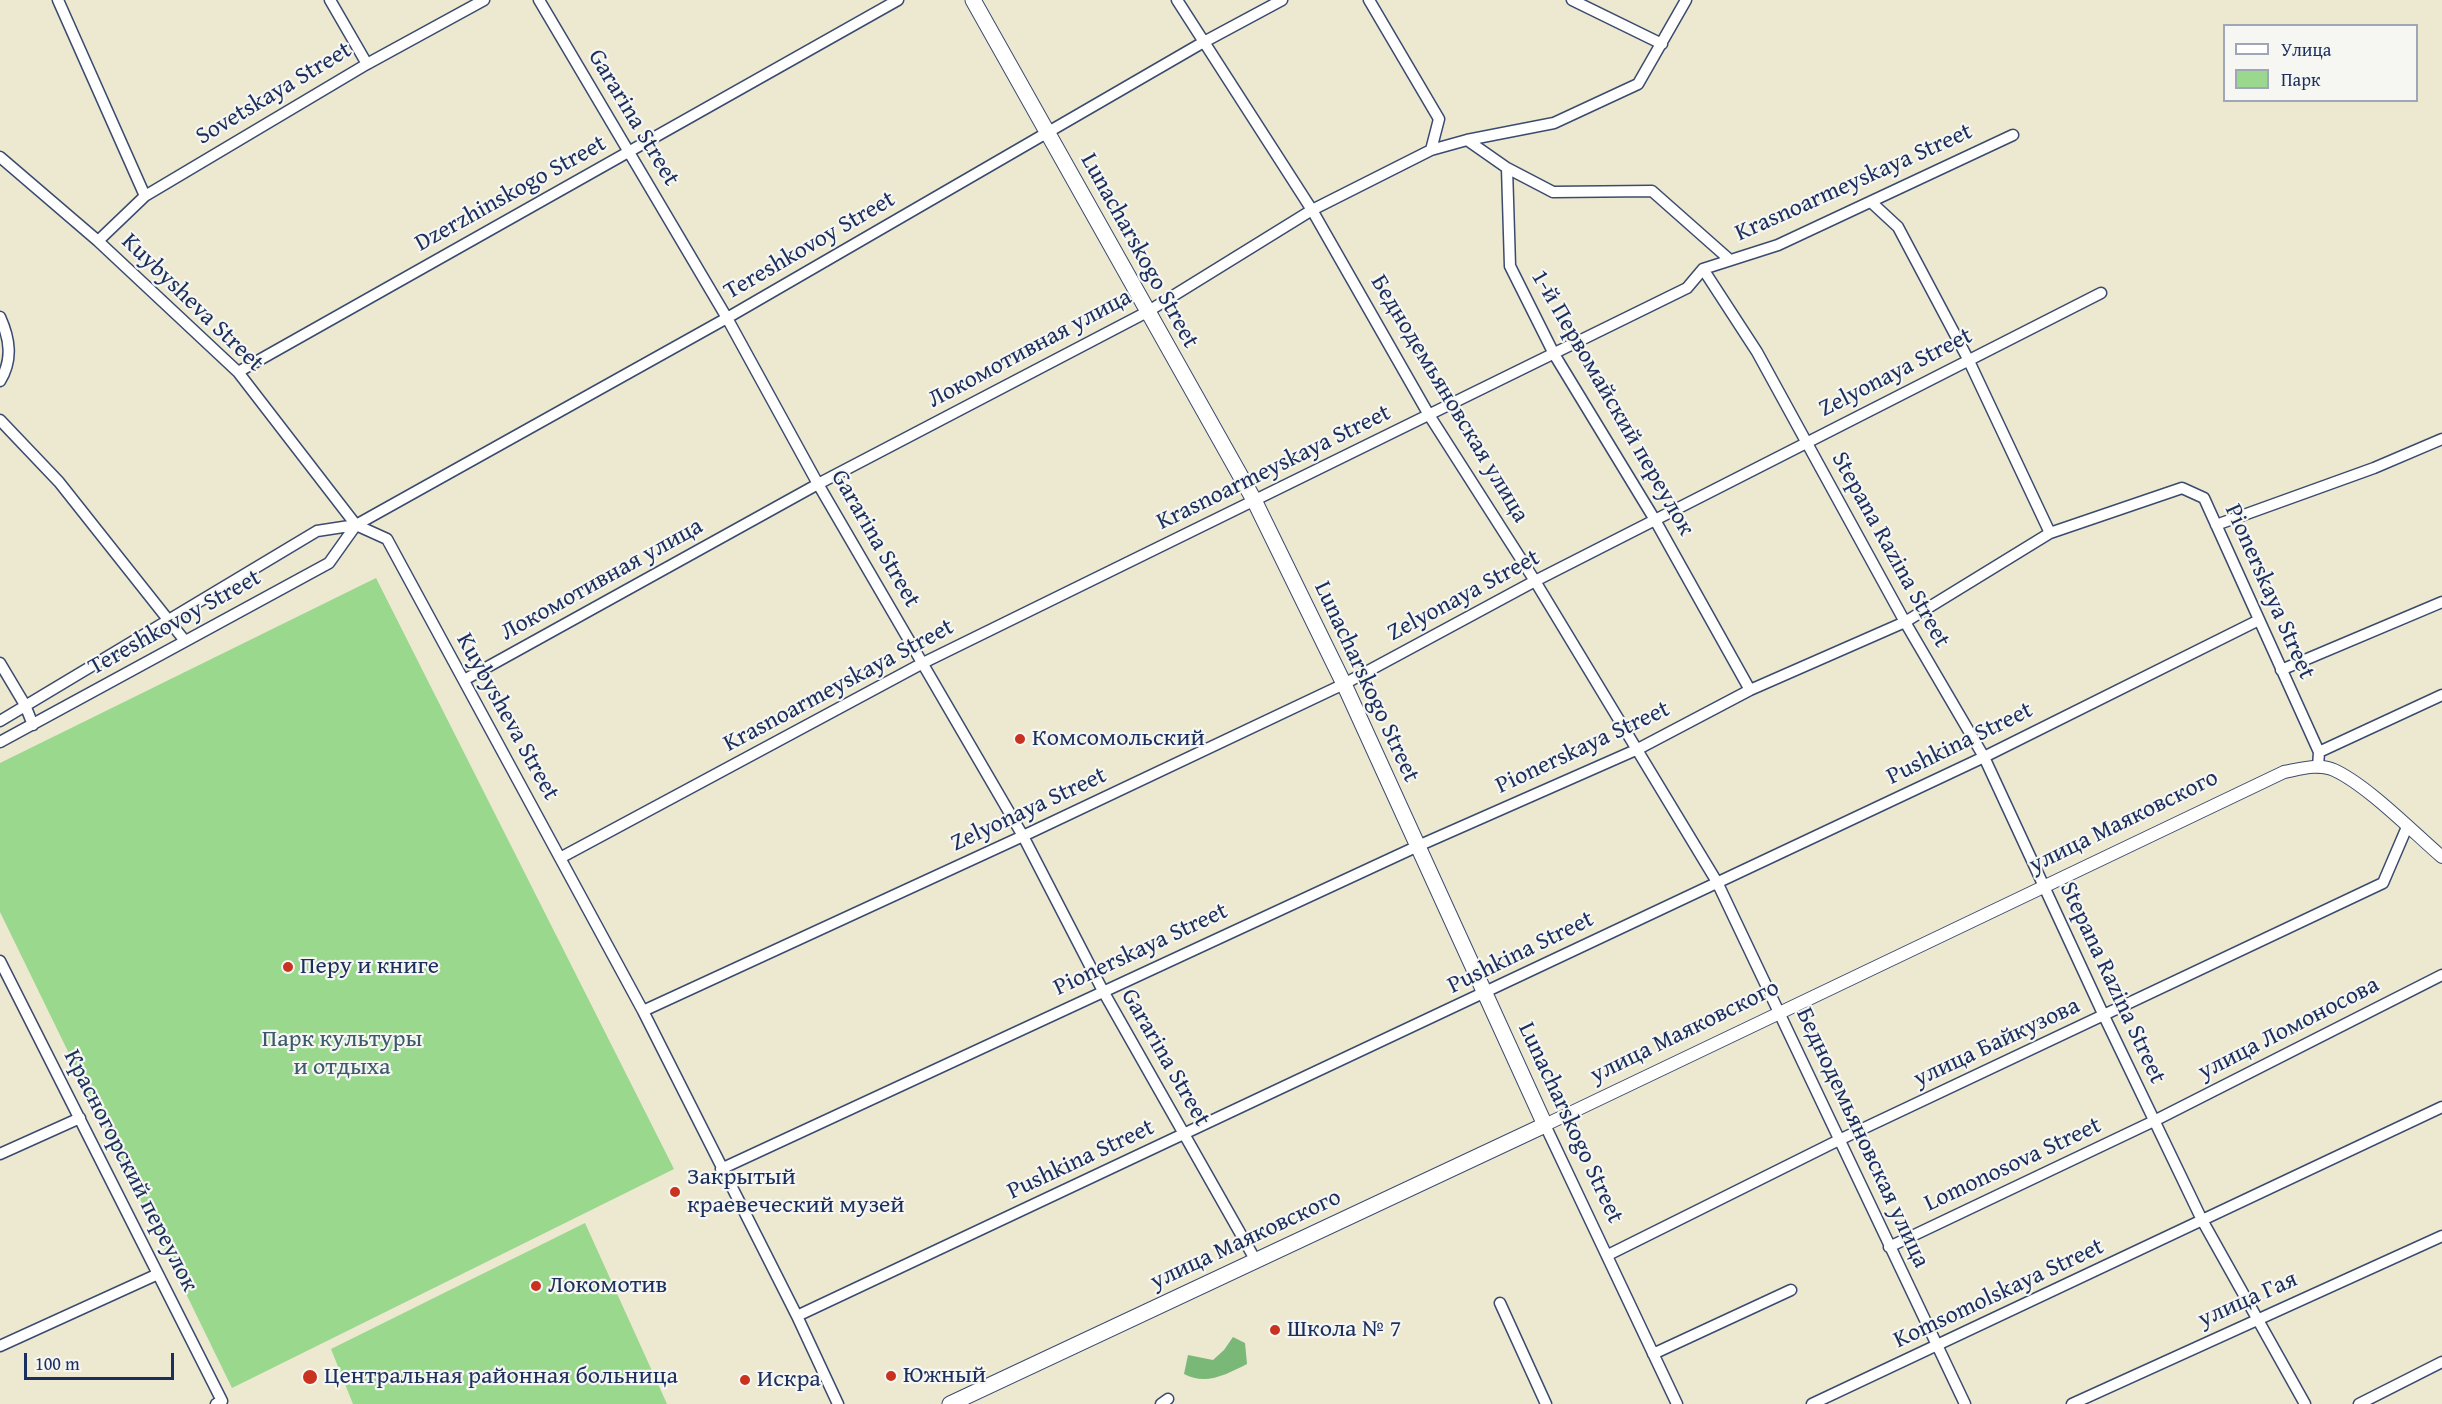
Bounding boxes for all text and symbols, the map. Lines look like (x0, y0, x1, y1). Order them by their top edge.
legend (2223, 24, 2418, 102)
street label: Sovetskaya Street (191, 36, 357, 152)
text: Улица (2281, 36, 2331, 63)
street label: Gararina Street (581, 45, 685, 191)
text: Парк (2281, 66, 2320, 93)
street label: Krasnoarmeyskaya Street (1731, 118, 1977, 248)
street label: Dzerzhinskogo Street (410, 130, 612, 258)
street label: Lunacharskogo Street (1074, 149, 1204, 353)
street label: Tereshkovoy Street (719, 185, 901, 307)
street label: Kuybysheva Street (115, 228, 269, 378)
street label: 1-й Первомайский переулок (1524, 265, 1700, 541)
street label: Беднодемьяновская улица (1364, 270, 1534, 528)
street label: Локомотивная улица (923, 283, 1137, 415)
street label: Zelyonaya Street (1815, 322, 1977, 424)
street label: Krasnoarmeyskaya Street (1152, 399, 1396, 537)
street label: Stepana Razina Street (1824, 447, 1956, 653)
street label: Gararina Street (824, 465, 926, 613)
street label: Pionerskaya Street (2218, 500, 2320, 684)
street label: Локомотивная улица (496, 512, 708, 648)
street label: Zelyonaya Street (1383, 544, 1545, 648)
street label: Tereshkovoy Street (84, 564, 266, 682)
street label: Lunacharskogo Street (1307, 577, 1425, 787)
street label: Krasnoarmeyskaya Street (719, 613, 959, 759)
street label: Kuybysheva Street (449, 628, 565, 806)
street label: Pionerskaya Street (1491, 695, 1675, 801)
street label: Pushkina Street (1882, 696, 2038, 792)
place label: Комсомольский (1032, 725, 1205, 753)
marker: Комсомольский (1013, 732, 1027, 746)
street label: Zelyonaya Street (947, 761, 1111, 859)
street label: улица Маяковского (2025, 764, 2223, 880)
street label: Stepana Razina Street (2053, 878, 2171, 1088)
street label: Pionerskaya Street (1049, 897, 1233, 1003)
street label: Pushkina Street (1443, 905, 1599, 1001)
place label: Перу и книге (300, 953, 439, 981)
marker: Перу и книге (281, 960, 295, 974)
street label: улица Ломоносова (2194, 971, 2384, 1087)
street label: улица Маяковского (1586, 974, 1784, 1090)
street label: Gararina Street (1114, 984, 1216, 1132)
street label: улица Байкузова (1909, 992, 2085, 1094)
street label: Беднодемьяновская улица (1789, 1003, 1935, 1273)
street label: Lunacharskogo Street (1511, 1018, 1629, 1228)
park label: Парк культуры и отдыха (262, 1026, 422, 1082)
street label: Красногорский переулок (56, 1045, 204, 1297)
street label: Lomonosova Street (1920, 1111, 2106, 1219)
street label: Pushkina Street (1003, 1113, 1159, 1207)
place label: Закрытый краевеческий музей (687, 1164, 905, 1220)
street label: улица Маяковского (1146, 1183, 1346, 1297)
marker: Закрытый краевеческий музей (668, 1185, 682, 1199)
street label: Komsomolskaya Street (1889, 1233, 2109, 1355)
street label: улица Гая (2194, 1265, 2302, 1335)
place label: Локомотив (548, 1272, 667, 1300)
marker: Локомотив (529, 1279, 543, 1293)
place label: Школа № 7 (1287, 1316, 1401, 1344)
marker: Школа № 7 (1268, 1323, 1282, 1337)
scale bar (27, 1341, 177, 1379)
text: 100 m (35, 1350, 80, 1377)
place label: Южный (903, 1362, 986, 1390)
place label: Центральная районная больница (324, 1363, 678, 1391)
place label: Искра (757, 1366, 821, 1394)
marker: Центральная районная больница (301, 1368, 319, 1386)
marker: Южный (884, 1369, 898, 1383)
marker: Искра (738, 1373, 752, 1387)

